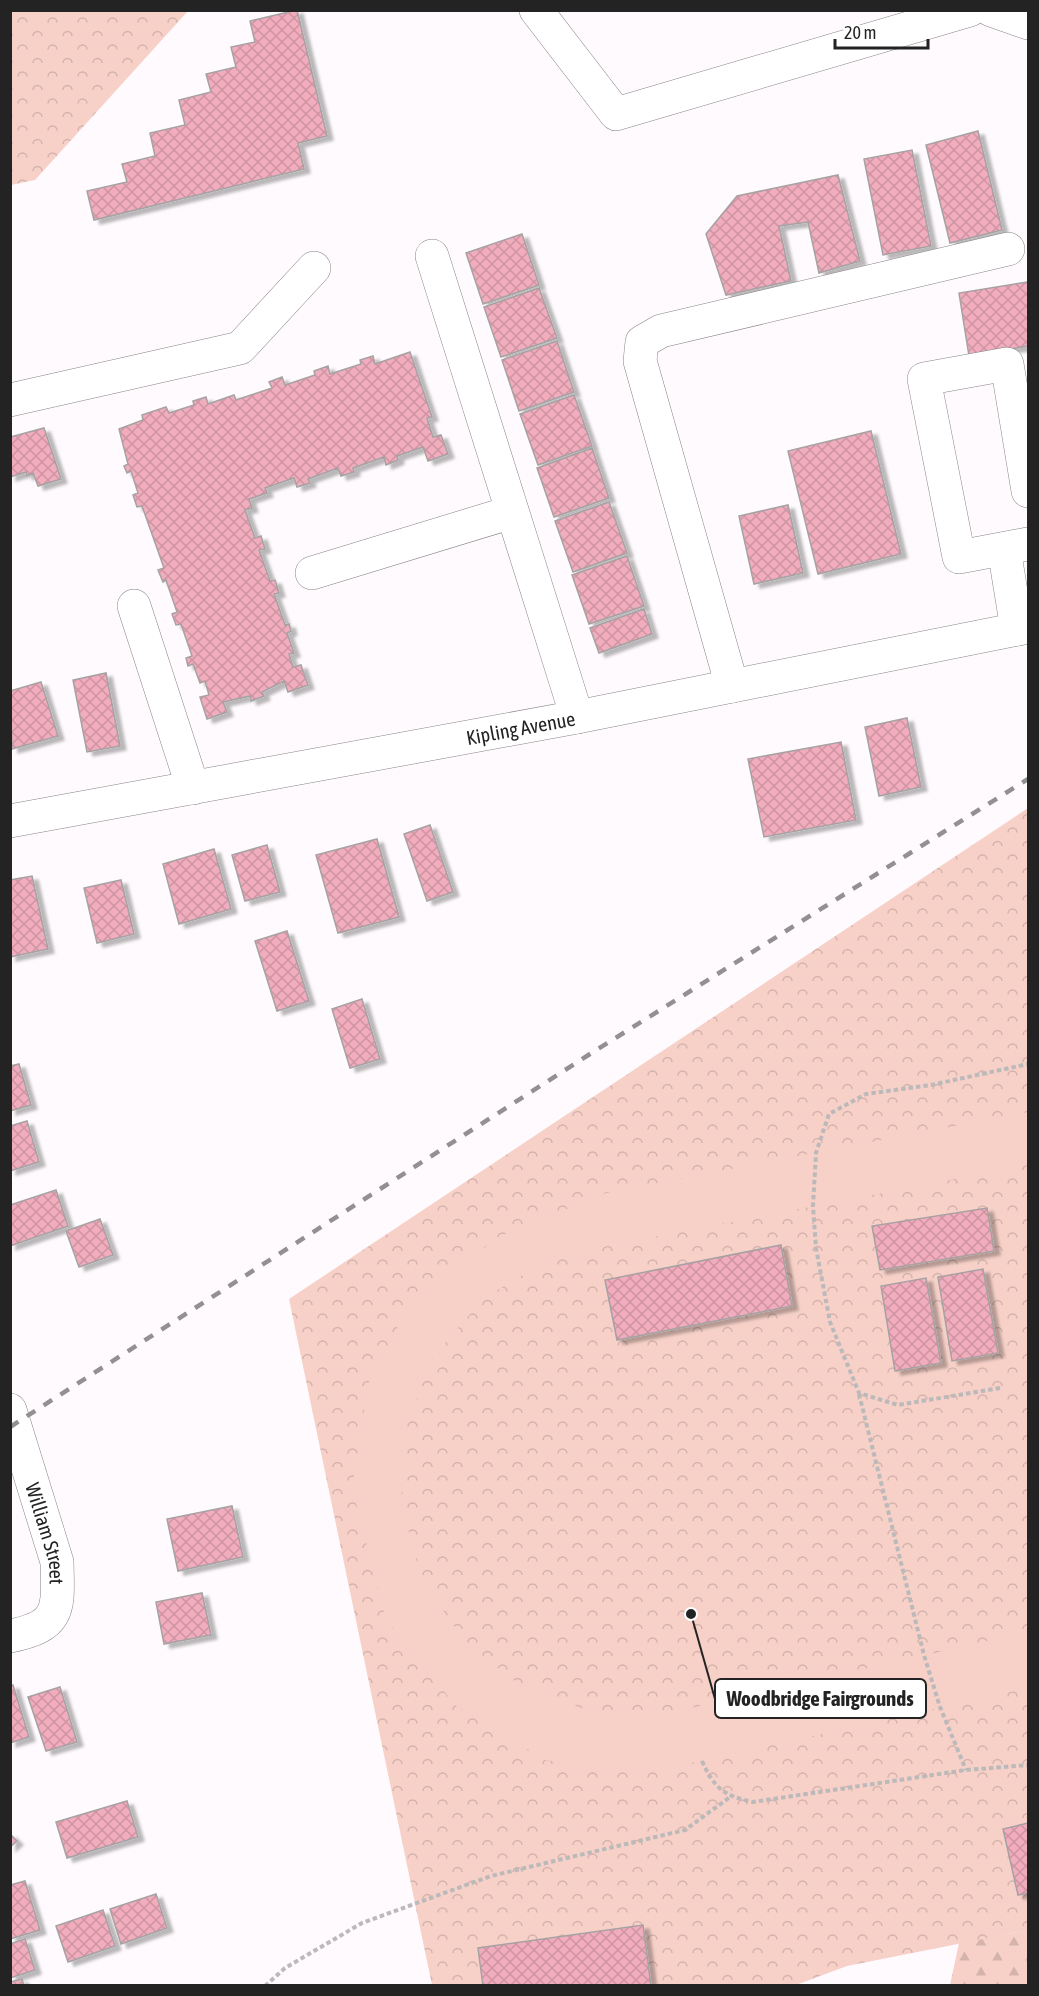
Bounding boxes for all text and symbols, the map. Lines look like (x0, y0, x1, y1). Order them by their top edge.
scale bar (835, 12, 928, 50)
text: 20 m (844, 22, 876, 43)
street label: Kipling Avenue (464, 706, 577, 749)
street label: William Street (22, 1480, 69, 1585)
callout: Woodbridge Fairgrounds (715, 1679, 926, 1718)
text: Woodbridge Fairgrounds (725, 1686, 914, 1710)

